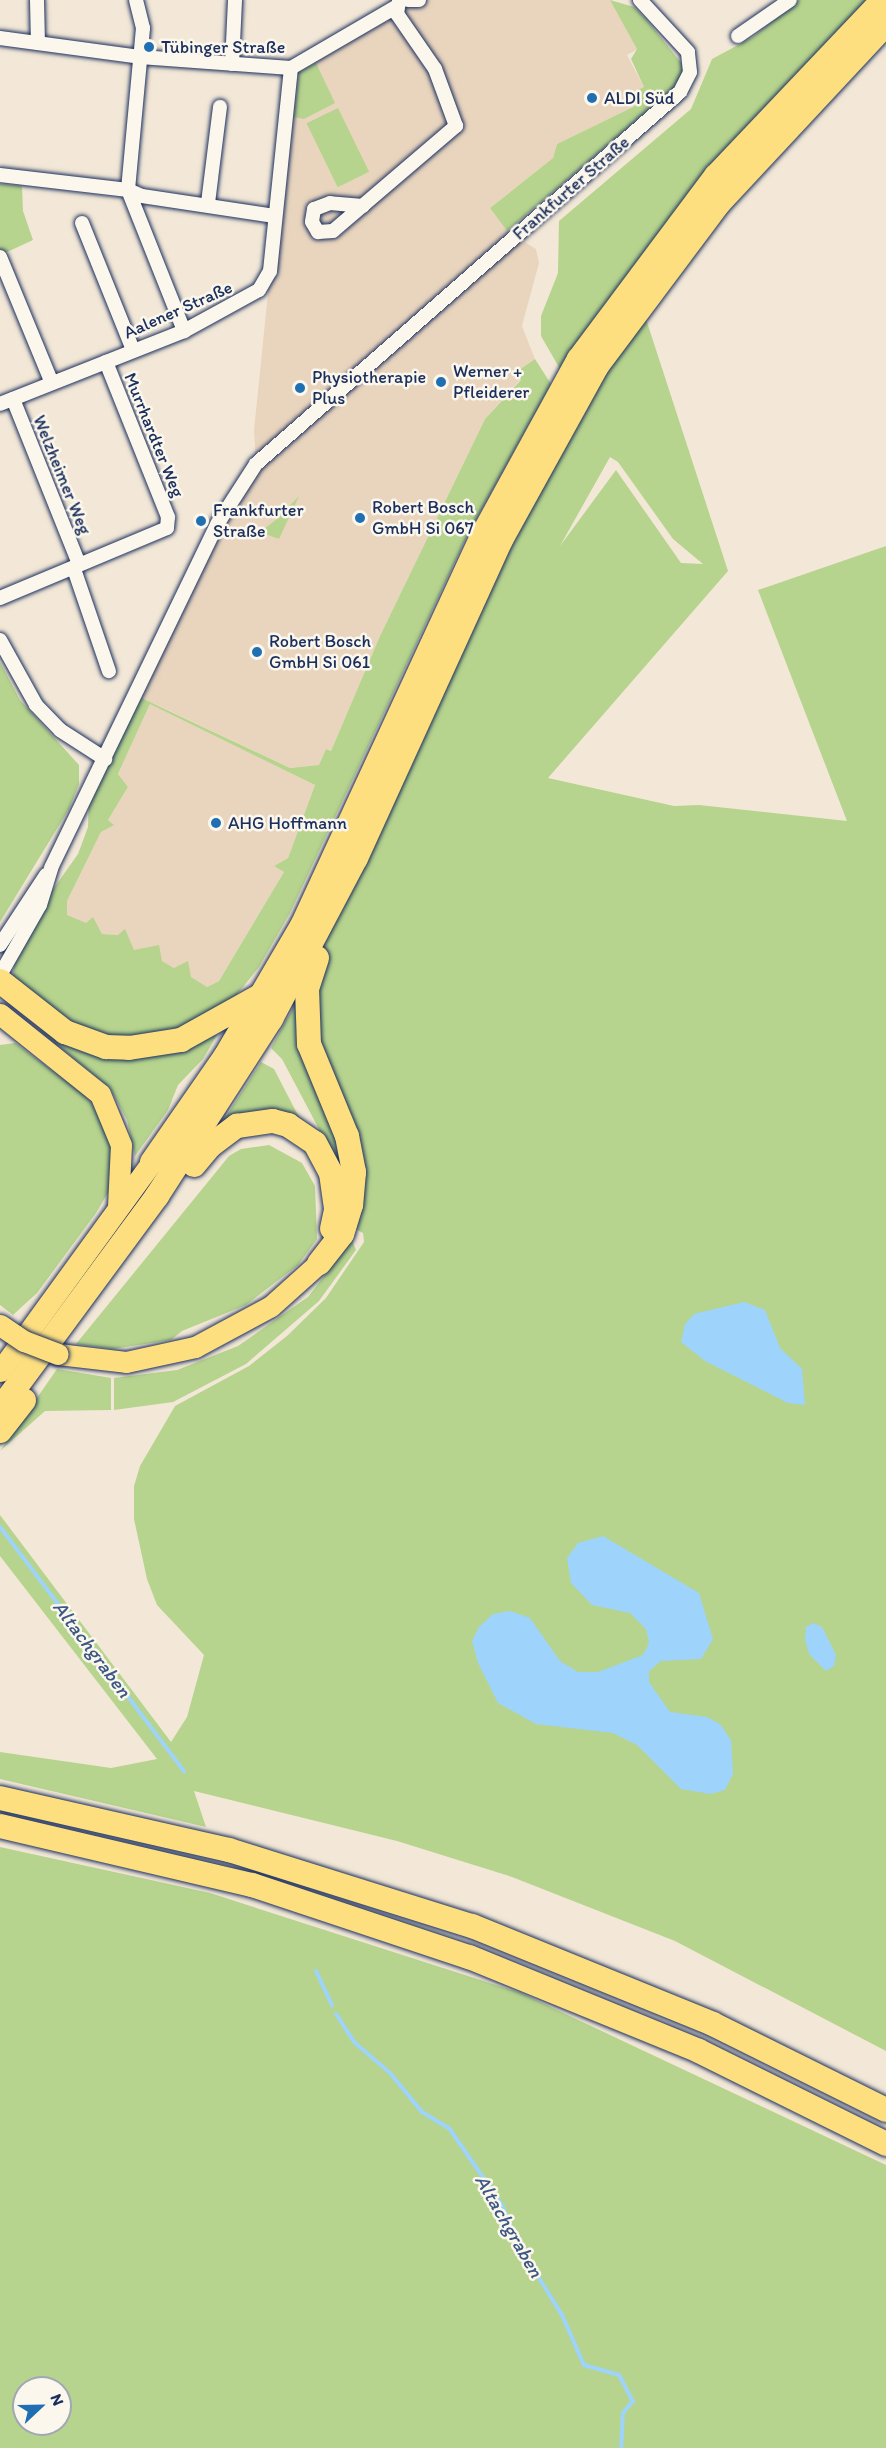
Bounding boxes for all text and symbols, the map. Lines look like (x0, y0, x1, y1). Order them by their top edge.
place label: Tübinger Straße (161, 36, 285, 58)
marker: Tübinger Straße (142, 40, 156, 54)
place label: ALDI Süd (604, 87, 675, 109)
marker: ALDI Süd (585, 91, 599, 105)
street label: Frankfurter Straße (508, 132, 634, 244)
street label: Aalener Straße (120, 276, 236, 344)
place label: Werner + Pfleiderer (453, 361, 529, 404)
place label: Physiotherapie Plus (312, 367, 426, 410)
street label: Murrhardter Weg (119, 370, 189, 500)
marker: Werner + Pfleiderer (434, 375, 448, 389)
marker: Physiotherapie Plus (293, 381, 307, 395)
street label: Welzheimer Weg (28, 412, 96, 538)
place label: Robert Bosch GmbH Si 067 (372, 497, 474, 540)
place label: Frankfurter Straße (213, 500, 304, 542)
marker: Robert Bosch GmbH Si 067 (353, 511, 367, 525)
marker: Frankfurter Straße (194, 514, 208, 528)
place label: Robert Bosch GmbH Si 061 (269, 631, 371, 674)
marker: Robert Bosch GmbH Si 061 (250, 645, 264, 659)
place label: AHG Hoffmann (228, 812, 347, 834)
marker: AHG Hoffmann (209, 816, 223, 830)
water label: Altachgraben (48, 1596, 136, 1702)
water label: Altachgraben (470, 2170, 548, 2282)
north arrow (12, 2376, 72, 2436)
text: N (46, 2391, 68, 2408)

